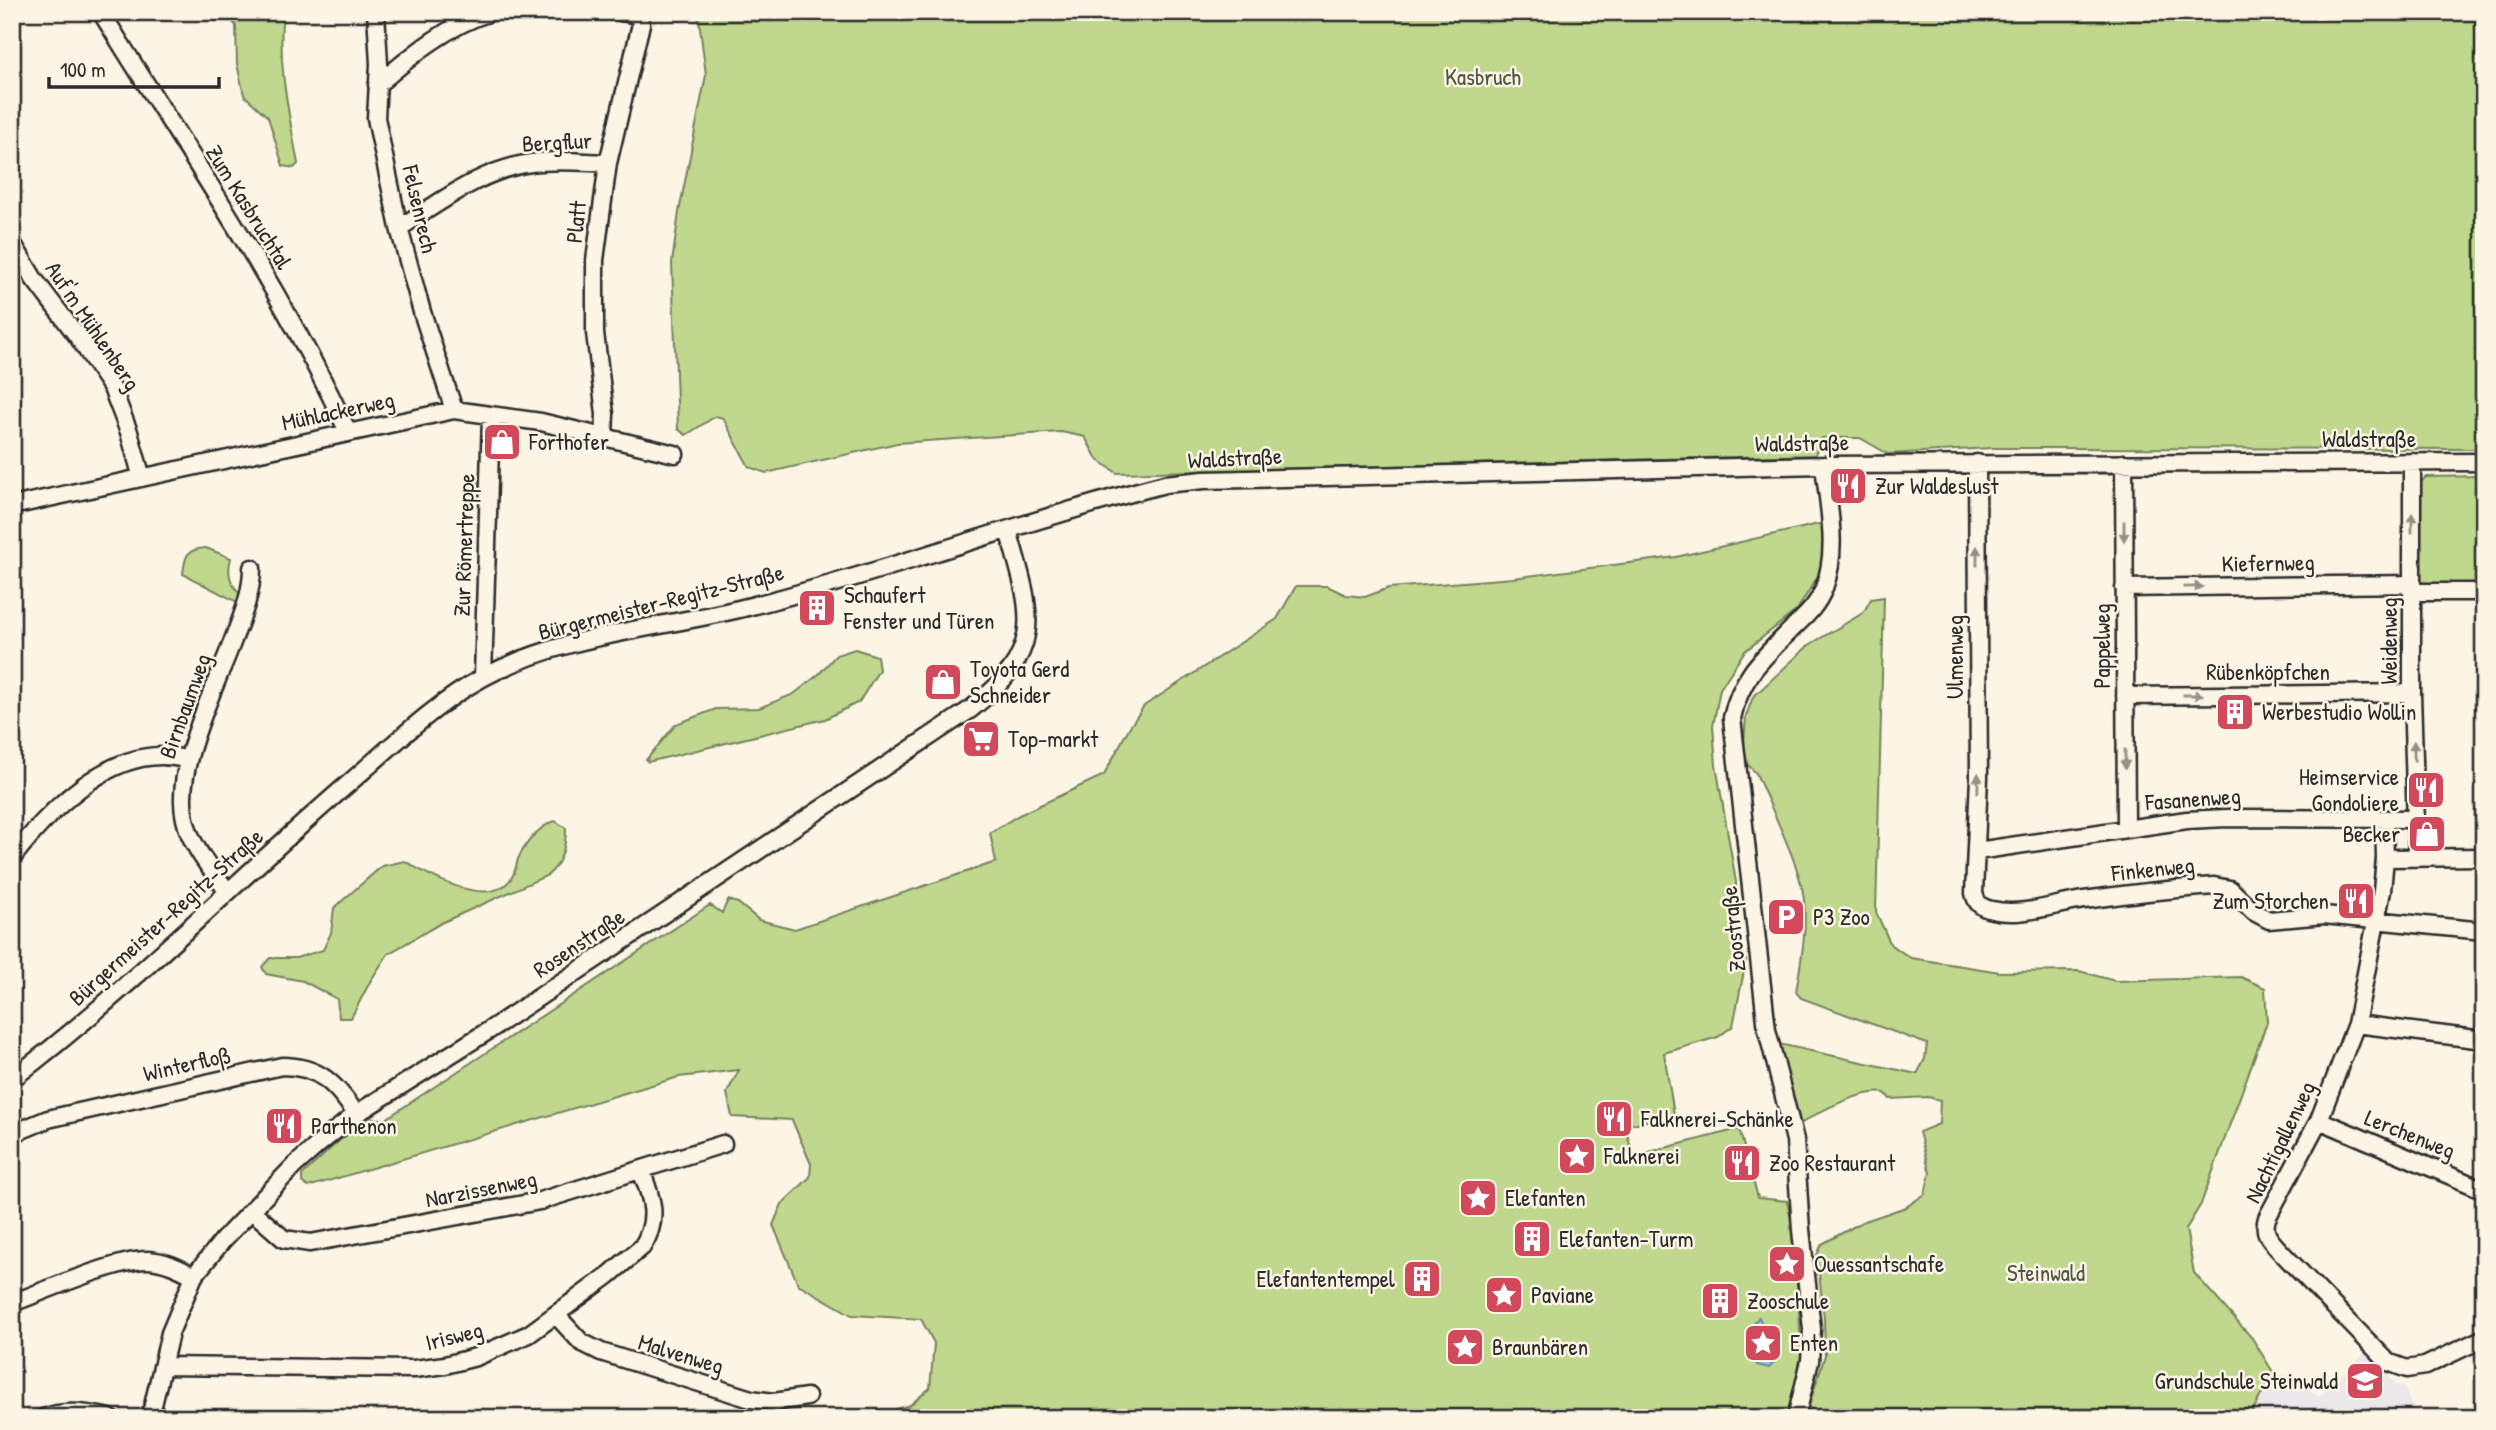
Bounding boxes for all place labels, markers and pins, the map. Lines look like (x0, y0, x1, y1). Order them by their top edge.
shop icon: Forthofer (481, 421, 523, 463)
place label: Forthofer (528, 426, 609, 457)
restaurant icon: Zur Waldeslust (1827, 465, 1869, 507)
place label: Zur Waldeslust (1875, 470, 1999, 501)
place label: Schaufert Fenster und Türen (843, 579, 994, 636)
building icon: Schaufert Fenster und Türen (796, 587, 838, 629)
place label: Toyota Gerd Schneider (970, 653, 1069, 710)
shop icon: Toyota Gerd Schneider (922, 661, 964, 703)
building icon: Werbestudio Wollin (2214, 691, 2256, 733)
place label: Werbestudio Wollin (2262, 696, 2416, 727)
supermarket icon: Top-markt (960, 718, 1002, 760)
place label: Top-markt (1008, 723, 1099, 754)
place label: Heimservice Gondoliere (2299, 761, 2399, 818)
restaurant icon: Heimservice Gondoliere (2405, 769, 2447, 811)
shop icon: Becker (2406, 813, 2448, 855)
place label: Becker (2343, 818, 2400, 849)
restaurant icon: Zum Storchen (2335, 880, 2377, 922)
place label: Zum Storchen (2212, 885, 2329, 916)
parking icon: P3 Zoo (1765, 896, 1807, 938)
place label: P3 Zoo (1813, 901, 1870, 932)
restaurant icon: Falknerei-Schänke (1593, 1098, 1635, 1140)
place label: Falknerei-Schänke (1640, 1103, 1794, 1134)
restaurant icon: Parthenon (263, 1105, 305, 1147)
place label: Parthenon (311, 1110, 397, 1141)
place icon: Falknerei (1556, 1135, 1598, 1177)
place label: Falknerei (1603, 1140, 1680, 1171)
restaurant icon: Zoo Restaurant (1721, 1142, 1763, 1184)
place label: Zoo Restaurant (1769, 1147, 1896, 1178)
place icon: Elefanten (1457, 1177, 1499, 1219)
place label: Elefanten (1505, 1182, 1586, 1213)
building icon: Elefanten-Turm (1511, 1218, 1553, 1260)
place label: Elefanten-Turm (1559, 1223, 1693, 1254)
place icon: Ouessantschafe (1766, 1243, 1808, 1285)
place label: Ouessantschafe (1814, 1248, 1944, 1279)
building icon: Elefantentempel (1401, 1258, 1443, 1300)
place label: Elefantentempel (1257, 1263, 1396, 1294)
place icon: Paviane (1483, 1274, 1525, 1316)
place label: Paviane (1531, 1279, 1594, 1310)
building icon: Zooschule (1699, 1280, 1741, 1322)
place label: Zooschule (1747, 1285, 1829, 1316)
place icon: Enten (1742, 1322, 1784, 1364)
place icon: Braunbären (1444, 1326, 1486, 1368)
place label: Enten (1790, 1327, 1838, 1358)
place label: Braunbären (1492, 1331, 1588, 1362)
school or university icon: Grundschule Steinwald (2344, 1360, 2386, 1402)
place label: Grundschule Steinwald (2154, 1365, 2338, 1396)

